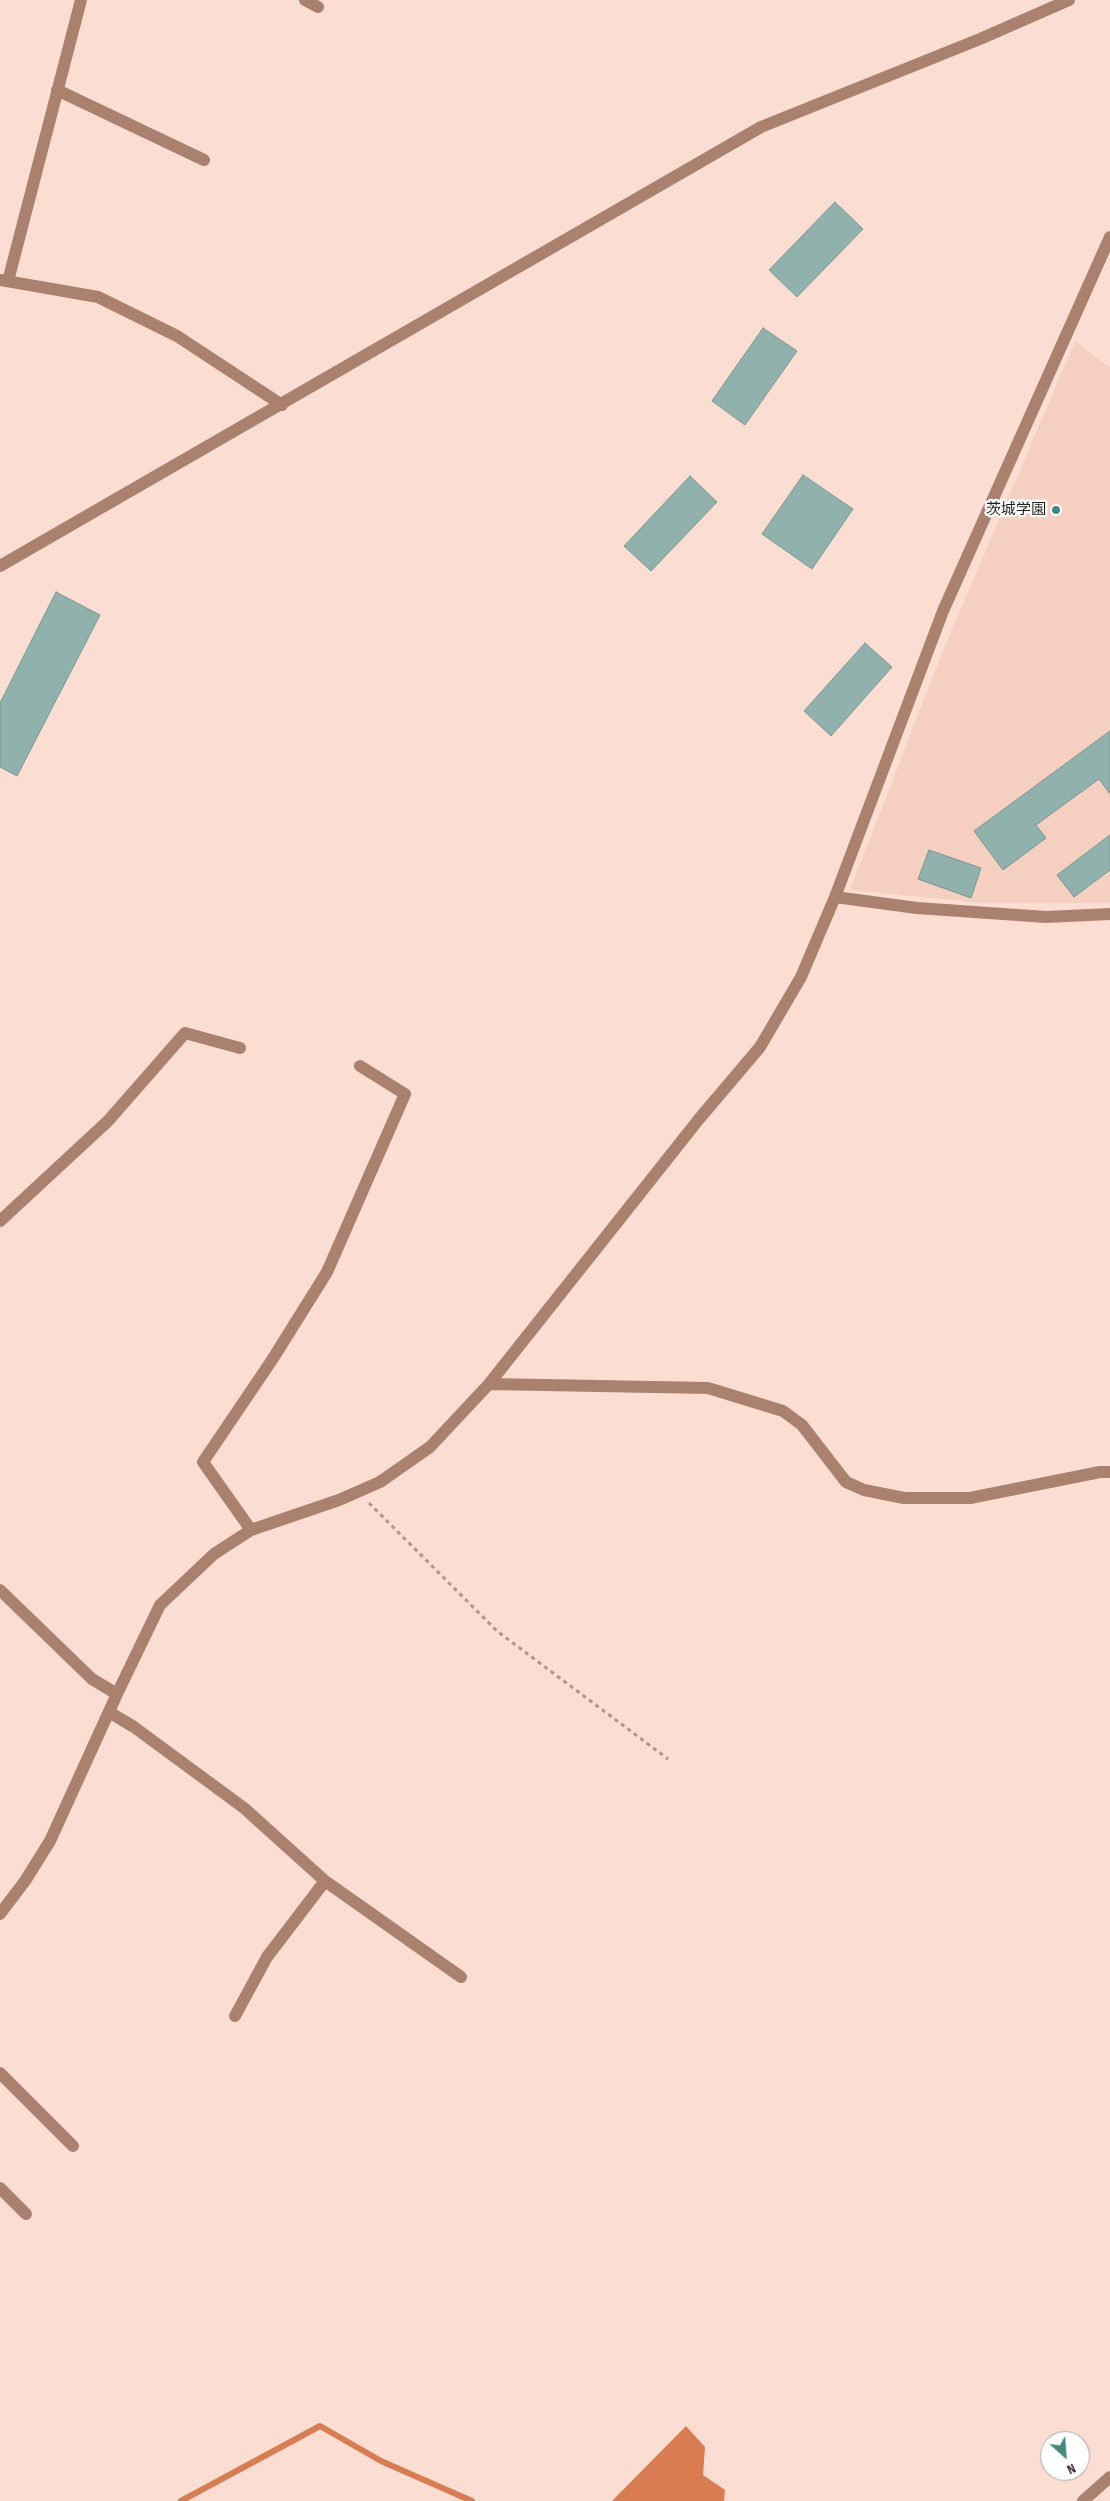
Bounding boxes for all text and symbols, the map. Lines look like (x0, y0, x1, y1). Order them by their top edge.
place label: 茨城学園 (986, 501, 1046, 519)
marker: 茨城学園 (1050, 504, 1062, 516)
north arrow (1040, 2431, 1090, 2481)
text: N (1064, 2460, 1078, 2478)

